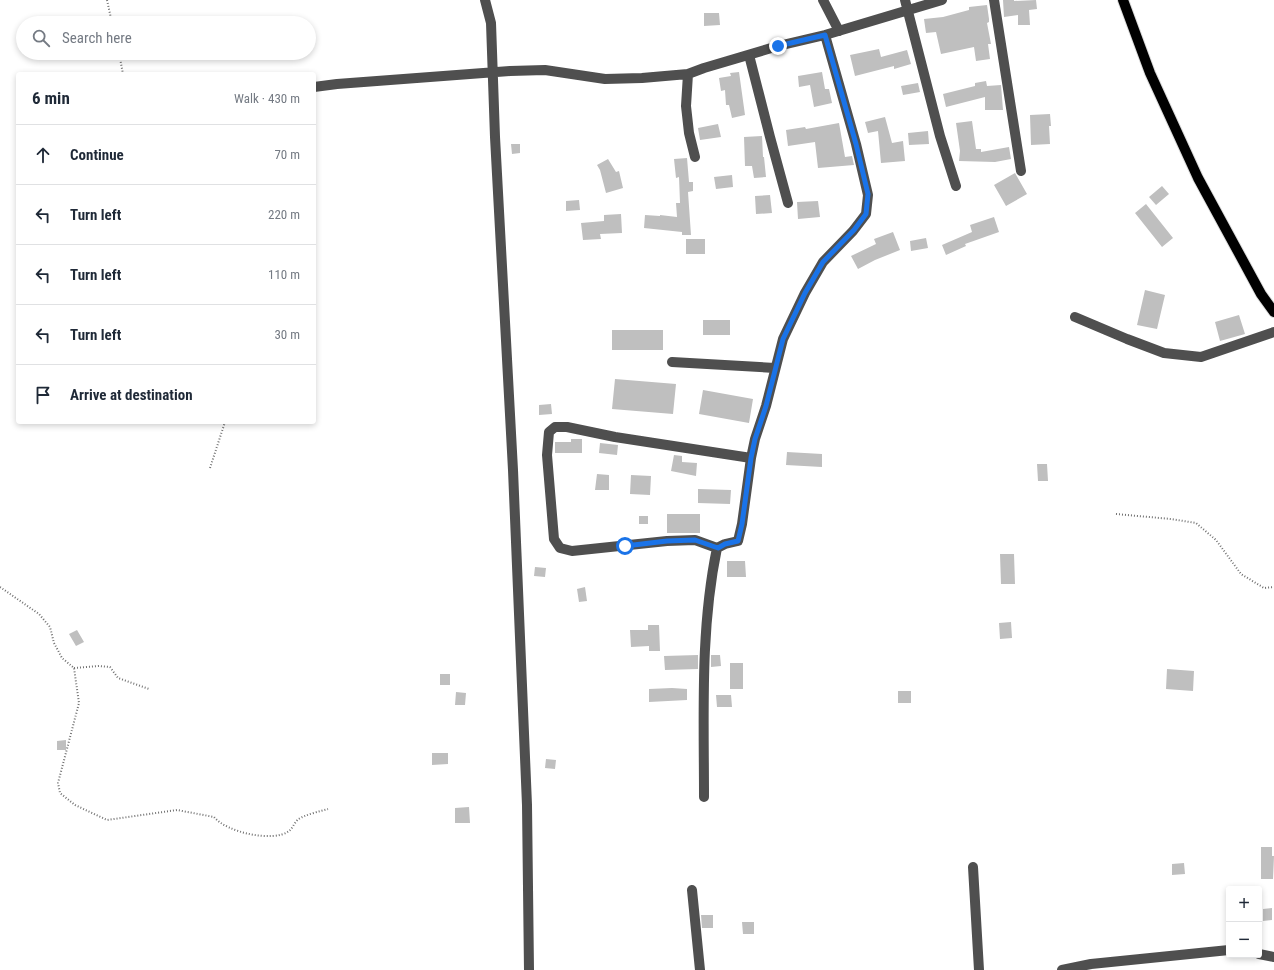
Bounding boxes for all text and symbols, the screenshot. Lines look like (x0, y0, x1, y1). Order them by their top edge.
search box (16, 16, 316, 60)
icon: search (30, 27, 52, 49)
text: Search here (62, 29, 132, 47)
route end (769, 37, 787, 55)
text: 6 min (32, 88, 70, 108)
text: Walk · 430 m (234, 91, 300, 106)
icon: ahead (32, 144, 54, 166)
text: Continue (70, 146, 124, 164)
text: 70 m (274, 147, 300, 162)
icon: left (32, 204, 54, 226)
text: Turn left (70, 206, 121, 224)
text: 220 m (268, 207, 300, 222)
icon: left (32, 264, 54, 286)
text: Turn left (70, 266, 121, 284)
text: 110 m (268, 267, 300, 282)
icon: left (32, 324, 54, 346)
text: Turn left (70, 326, 121, 344)
text: 30 m (274, 327, 300, 342)
icon: arrive (32, 384, 54, 406)
text: Arrive at destination (70, 386, 193, 404)
route start (616, 537, 634, 555)
map controls (1226, 886, 1262, 958)
button: + (1226, 886, 1262, 922)
button: − (1226, 922, 1262, 958)

